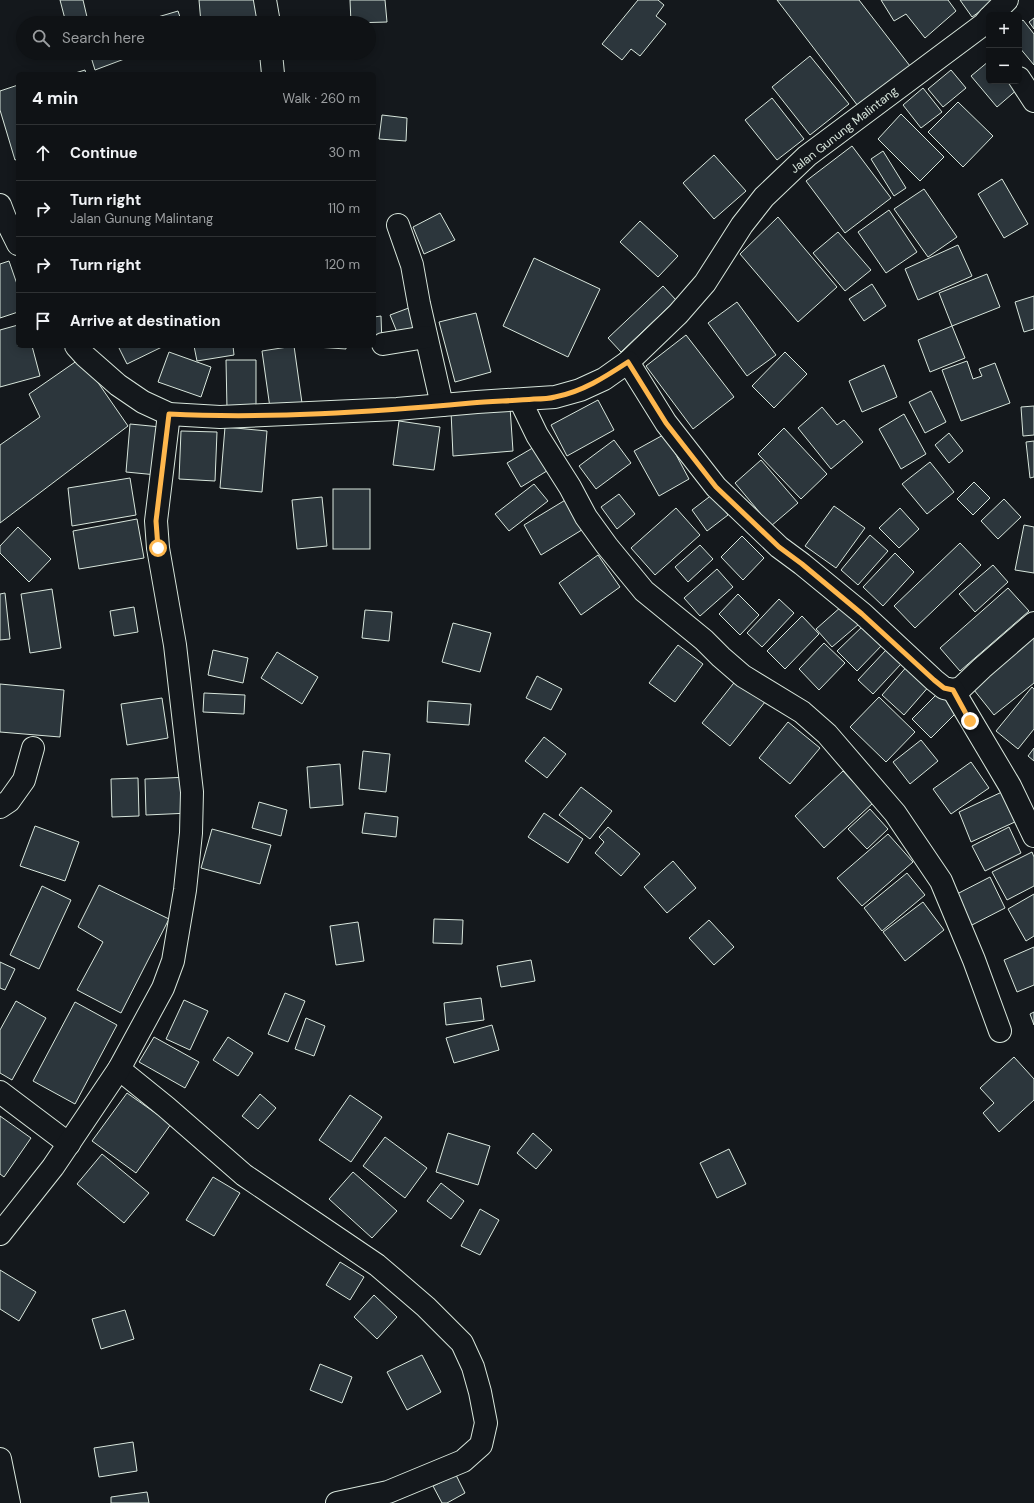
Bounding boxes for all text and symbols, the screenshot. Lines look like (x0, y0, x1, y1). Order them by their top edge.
map controls (986, 12, 1022, 84)
button: + (986, 12, 1022, 48)
search box (16, 16, 376, 60)
icon: search (30, 27, 52, 49)
text: Search here (62, 28, 145, 48)
button: − (986, 48, 1022, 84)
street label: Jalan Gunung Malintang (787, 83, 901, 177)
text: 4 min (32, 87, 78, 109)
text: Walk · 260 m (282, 90, 360, 107)
icon: ahead (32, 142, 54, 164)
text: Continue (70, 143, 138, 163)
text: 30 m (328, 144, 360, 161)
text: Turn right (70, 190, 141, 210)
icon: right (32, 198, 54, 220)
text: 110 m (328, 200, 360, 217)
text: Jalan Gunung Malintang (70, 210, 213, 227)
icon: right (32, 254, 54, 276)
text: Turn right (70, 255, 141, 275)
text: 120 m (325, 256, 360, 273)
icon: arrive (32, 310, 54, 332)
text: Arrive at destination (70, 311, 221, 331)
route start (149, 539, 167, 557)
route end (961, 712, 979, 730)

